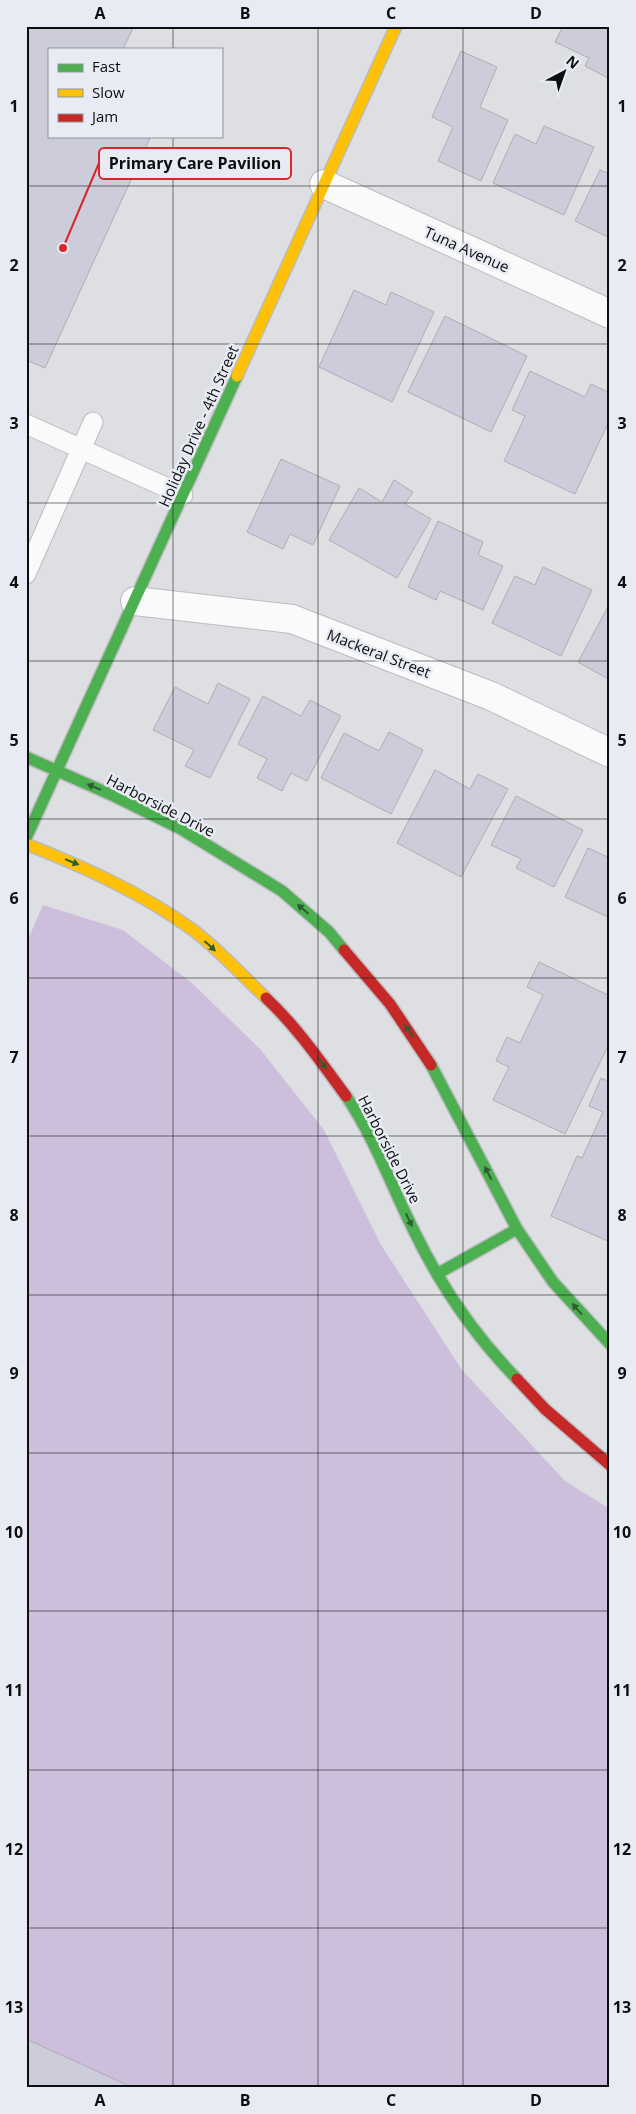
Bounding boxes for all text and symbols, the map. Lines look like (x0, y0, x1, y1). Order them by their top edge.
text: A (94, 2, 106, 24)
text: B (240, 2, 250, 24)
text: C (386, 2, 396, 24)
text: D (530, 2, 542, 24)
legend (48, 48, 222, 138)
north arrow (538, 48, 588, 98)
text: N (562, 51, 583, 73)
text: Fast (92, 56, 121, 76)
text: Slow (92, 82, 125, 102)
text: 1 (9, 95, 19, 117)
text: 1 (617, 95, 627, 117)
text: Jam (90, 106, 118, 126)
callout: Primary Care Pavilion (99, 148, 291, 179)
text: Primary Care Pavilion (109, 152, 281, 174)
street label: Tuna Avenue (421, 221, 513, 277)
text: 2 (9, 254, 19, 276)
text: 2 (617, 254, 627, 276)
street label: Holiday Drive - 4th Street (153, 342, 243, 510)
text: 3 (9, 412, 19, 434)
text: 3 (617, 412, 627, 434)
text: 4 (9, 571, 19, 593)
text: 4 (617, 571, 627, 593)
street label: Mackeral Street (324, 624, 434, 682)
text: 5 (9, 729, 19, 751)
text: 5 (617, 729, 627, 751)
street label: Harborside Drive (103, 769, 219, 841)
one-way arrow (86, 783, 101, 790)
one-way arrow (64, 859, 79, 867)
text: 6 (9, 887, 19, 909)
text: 6 (617, 887, 627, 909)
one-way arrow (296, 904, 309, 915)
one-way arrow (204, 940, 216, 952)
one-way arrow (404, 1025, 414, 1038)
text: 7 (9, 1046, 19, 1068)
text: 7 (617, 1046, 627, 1068)
one-way arrow (317, 1056, 327, 1070)
street label: Harborside Drive (354, 1091, 426, 1207)
one-way arrow (484, 1166, 492, 1181)
text: 8 (9, 1204, 19, 1226)
text: 8 (617, 1204, 627, 1226)
one-way arrow (405, 1213, 413, 1227)
one-way arrow (571, 1302, 582, 1315)
text: 9 (9, 1362, 19, 1384)
text: 9 (617, 1362, 627, 1384)
text: 10 (5, 1521, 23, 1543)
text: 10 (613, 1521, 631, 1543)
text: 11 (5, 1679, 23, 1701)
text: 11 (613, 1679, 631, 1701)
text: 12 (5, 1838, 23, 1860)
text: 12 (613, 1838, 631, 1860)
text: 13 (5, 1996, 23, 2018)
text: 13 (613, 1996, 631, 2018)
text: A (94, 2089, 106, 2111)
text: B (240, 2089, 250, 2111)
text: C (386, 2089, 396, 2111)
text: D (530, 2089, 542, 2111)

